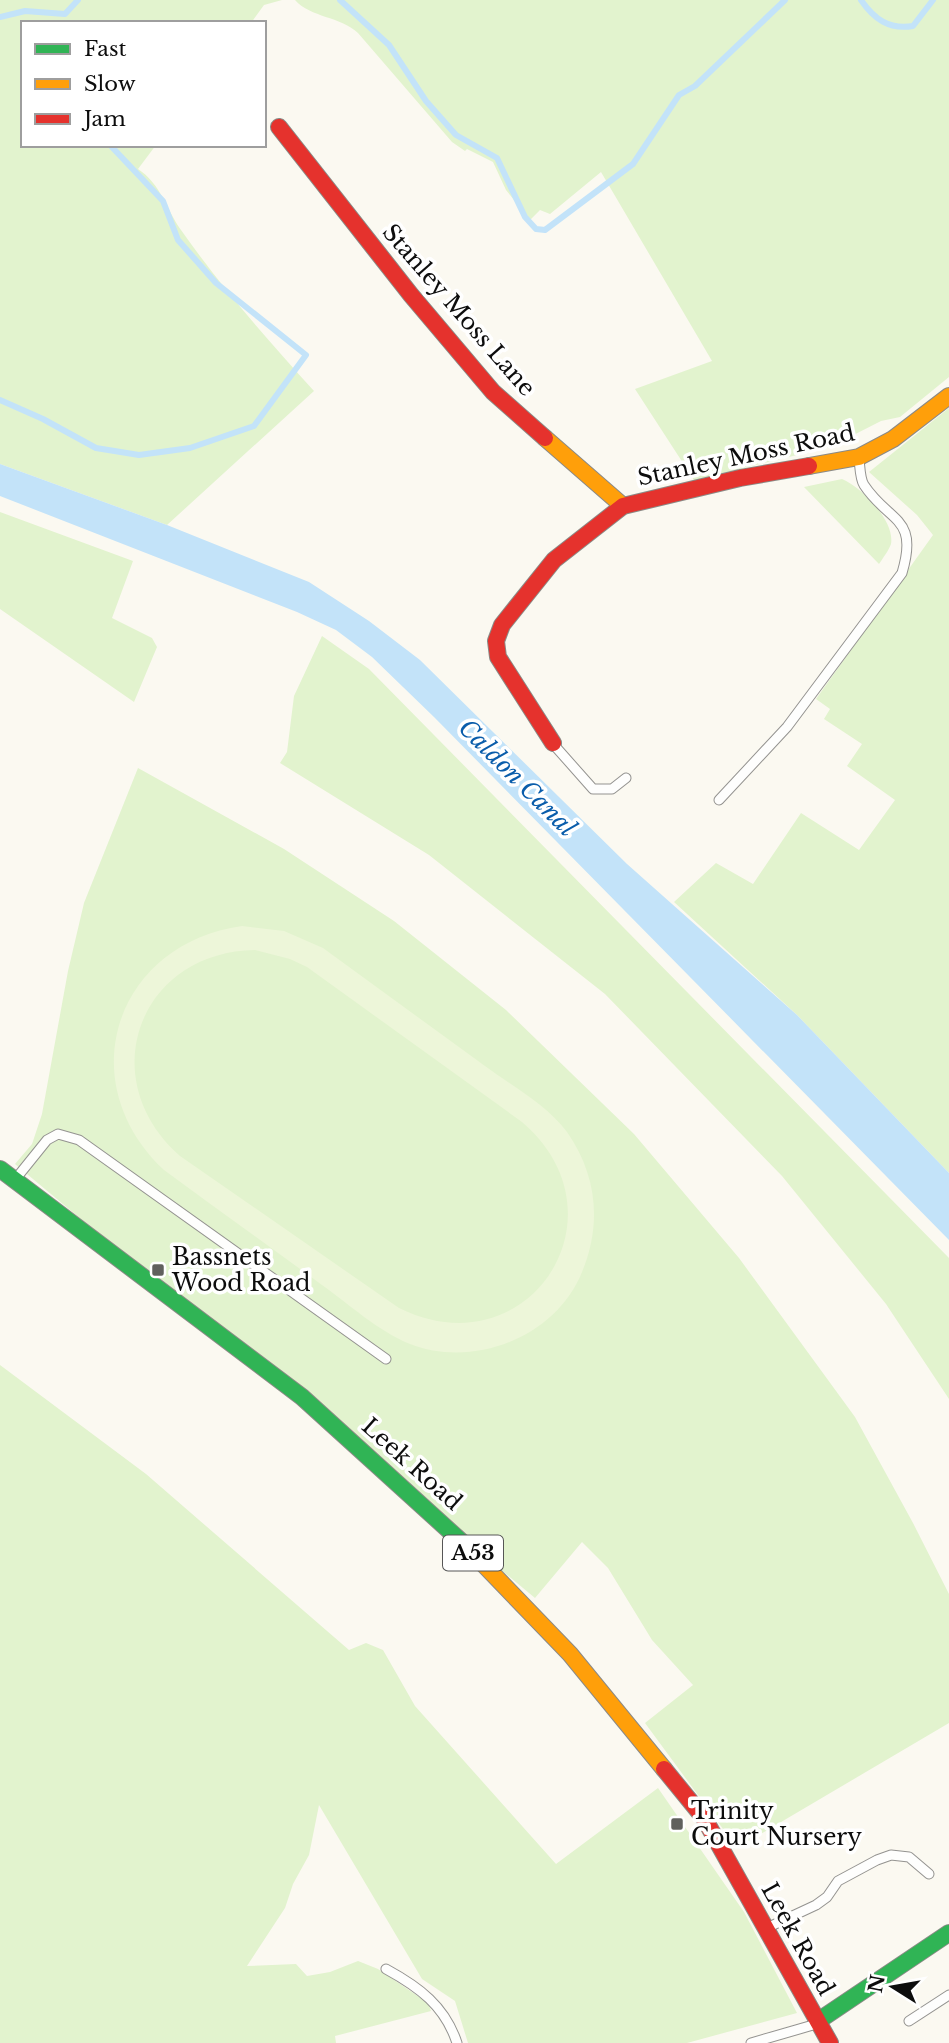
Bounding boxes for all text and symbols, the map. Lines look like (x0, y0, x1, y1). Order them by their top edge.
legend (21, 21, 266, 147)
text: Fast (84, 36, 126, 62)
text: Slow (84, 71, 136, 97)
text: Jam (81, 106, 126, 132)
street label: Stanley Moss Lane (377, 218, 541, 402)
street label: Stanley Moss Road (635, 418, 857, 492)
water label: Caldon Canal (453, 713, 582, 843)
place label: Bassnets Wood Road (171, 1243, 311, 1297)
marker: Bassnets Wood Road (150, 1262, 166, 1278)
street label: Leek Road (356, 1412, 468, 1516)
road number: A53 (443, 1536, 503, 1570)
place label: Trinity Court Nursery (691, 1797, 862, 1851)
marker: Trinity Court Nursery (669, 1816, 685, 1832)
street label: Leek Road (756, 1878, 840, 2000)
north arrow (858, 1952, 928, 2022)
text: N (864, 1973, 890, 1995)

